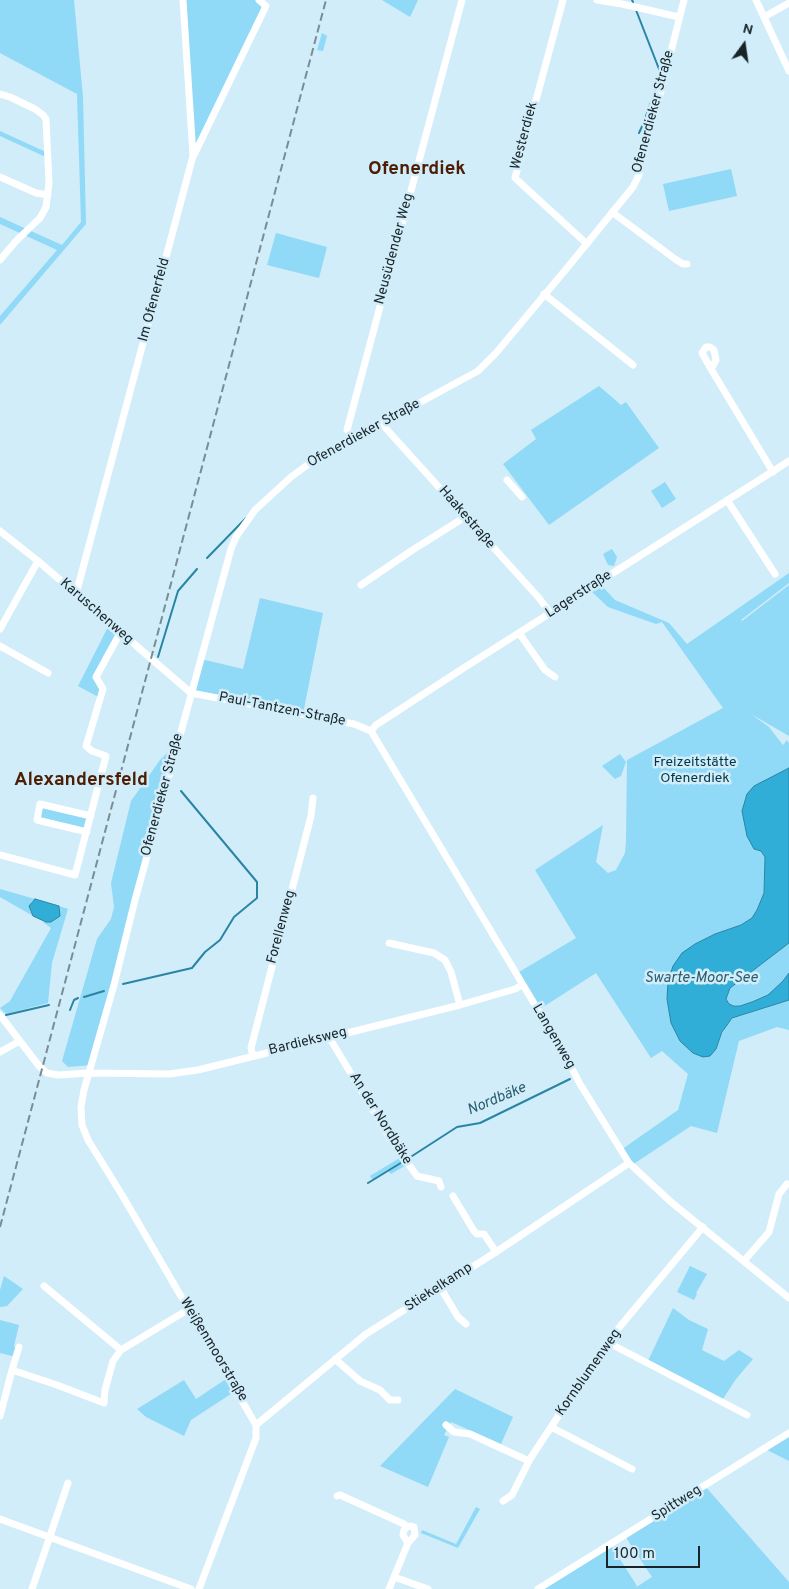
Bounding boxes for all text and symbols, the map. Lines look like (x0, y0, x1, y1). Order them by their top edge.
north arrow (719, 20, 769, 70)
text: N (741, 20, 755, 39)
street label: Ofenerdieker Straße (630, 49, 678, 175)
street label: Westerdiek (508, 100, 542, 172)
district label: Ofenerdiek (368, 159, 466, 181)
street label: Neusüdender Weg (372, 191, 418, 307)
street label: Im Ofenerfeld (136, 256, 174, 344)
street label: Ofenerdieker Straße (305, 396, 423, 472)
street label: Haakestraße (434, 483, 498, 553)
street label: Lagerstraße (543, 567, 615, 623)
street label: Karuschenweg (56, 575, 136, 649)
street label: Paul-Tantzen-Straße (217, 689, 347, 731)
street label: Ofenerdieker Straße (139, 732, 187, 858)
park label: Freizeitstätte Ofenerdiek (654, 755, 736, 788)
district label: Alexandersfeld (14, 770, 148, 792)
street label: Forellenweg (264, 888, 300, 966)
water label: Swarte-Moor-See (644, 970, 758, 988)
street label: Langenweg (528, 1002, 578, 1072)
street label: Bardieksweg (267, 1024, 349, 1060)
street label: An der Nordbäke (345, 1070, 415, 1168)
water label: Nordbäke (465, 1080, 529, 1120)
street label: Stiekelkamp (402, 1260, 476, 1316)
street label: Weißenmoorstraße (175, 1295, 251, 1405)
street label: Kornblumenweg (553, 1326, 625, 1420)
street label: Spittweg (649, 1482, 705, 1526)
scale bar (609, 1536, 703, 1568)
text: 100 m (614, 1545, 655, 1564)

